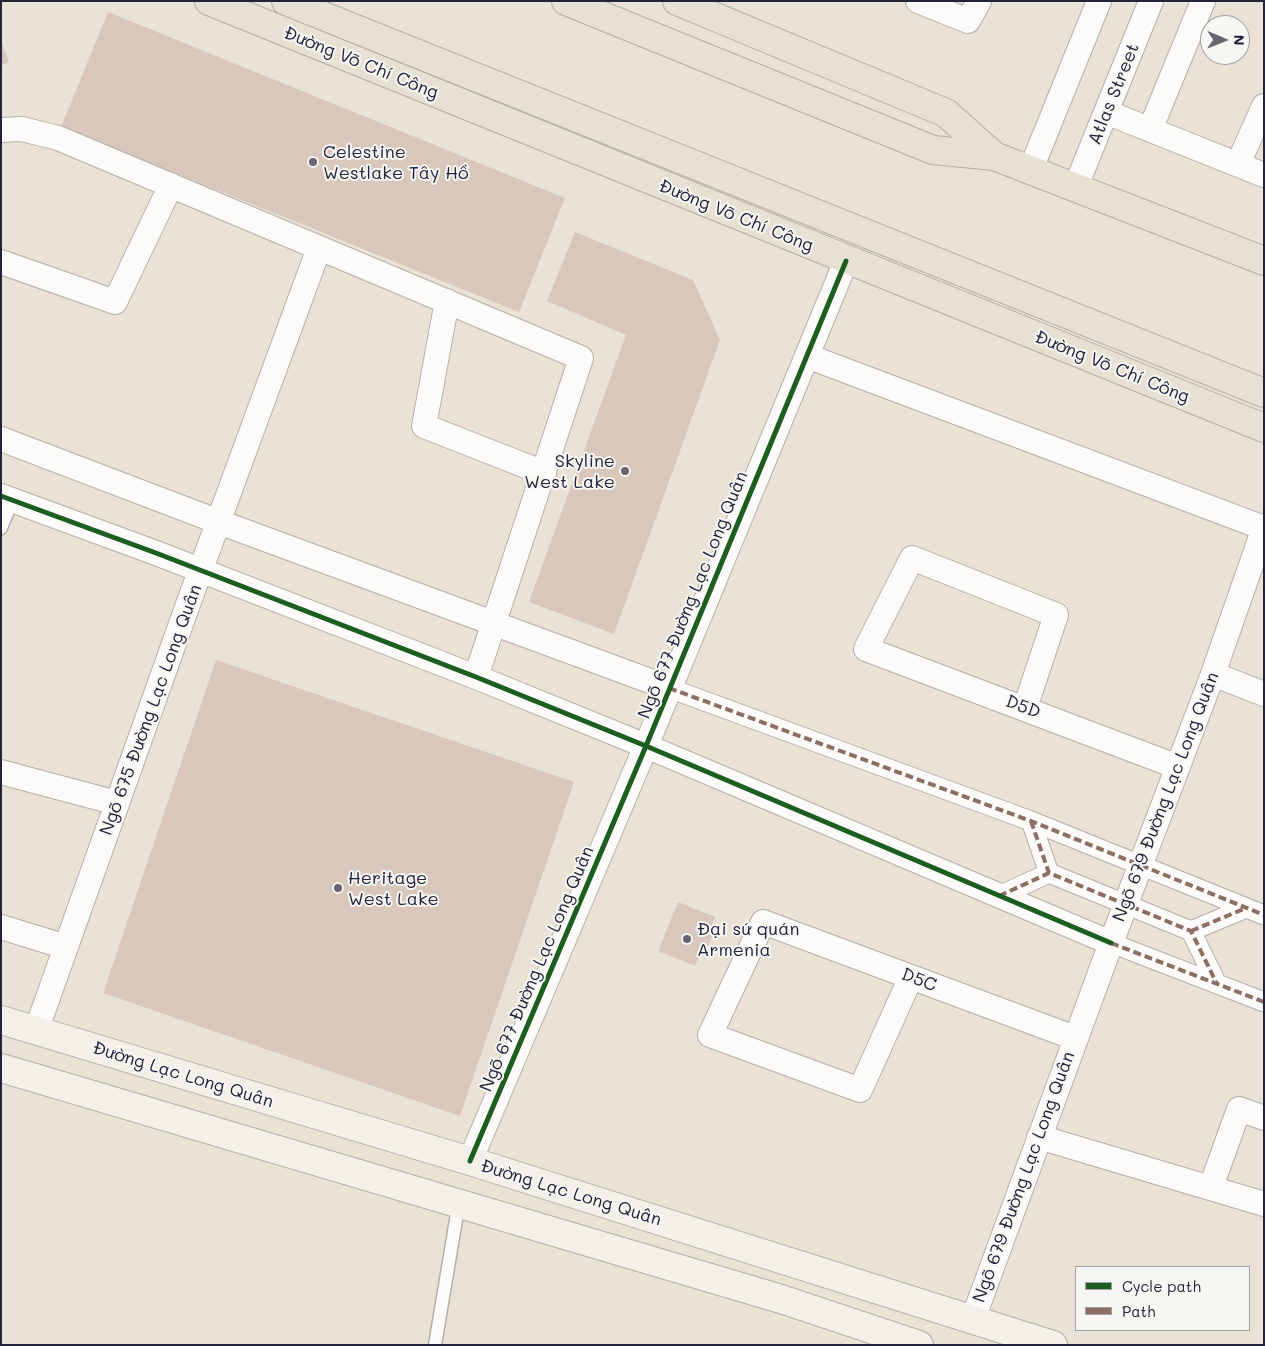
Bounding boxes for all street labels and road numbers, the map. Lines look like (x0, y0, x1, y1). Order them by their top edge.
street label: Đường Võ Chí Công (280, 22, 442, 104)
street label: Atlas Street (1084, 40, 1144, 148)
street label: Đường Võ Chí Công (655, 175, 817, 257)
street label: Đường Võ Chí Công (1031, 326, 1193, 408)
street label: Ngõ 677 Đường Lạc Long Quân (633, 468, 753, 722)
street label: Ngõ 675 Đường Lạc Long Quân (95, 582, 207, 838)
street label: Ngõ 679 Đường Lạc Long Quân (1108, 669, 1224, 925)
street label: D5D (1003, 691, 1043, 723)
street label: Ngõ 677 Đường Lạc Long Quân (475, 843, 599, 1095)
street label: D5C (898, 964, 940, 996)
street label: Đường Lạc Long Quân (90, 1037, 276, 1113)
street label: Ngõ 679 Đường Lạc Long Quân (968, 1049, 1080, 1305)
street label: Đường Lạc Long Quân (478, 1155, 664, 1231)

